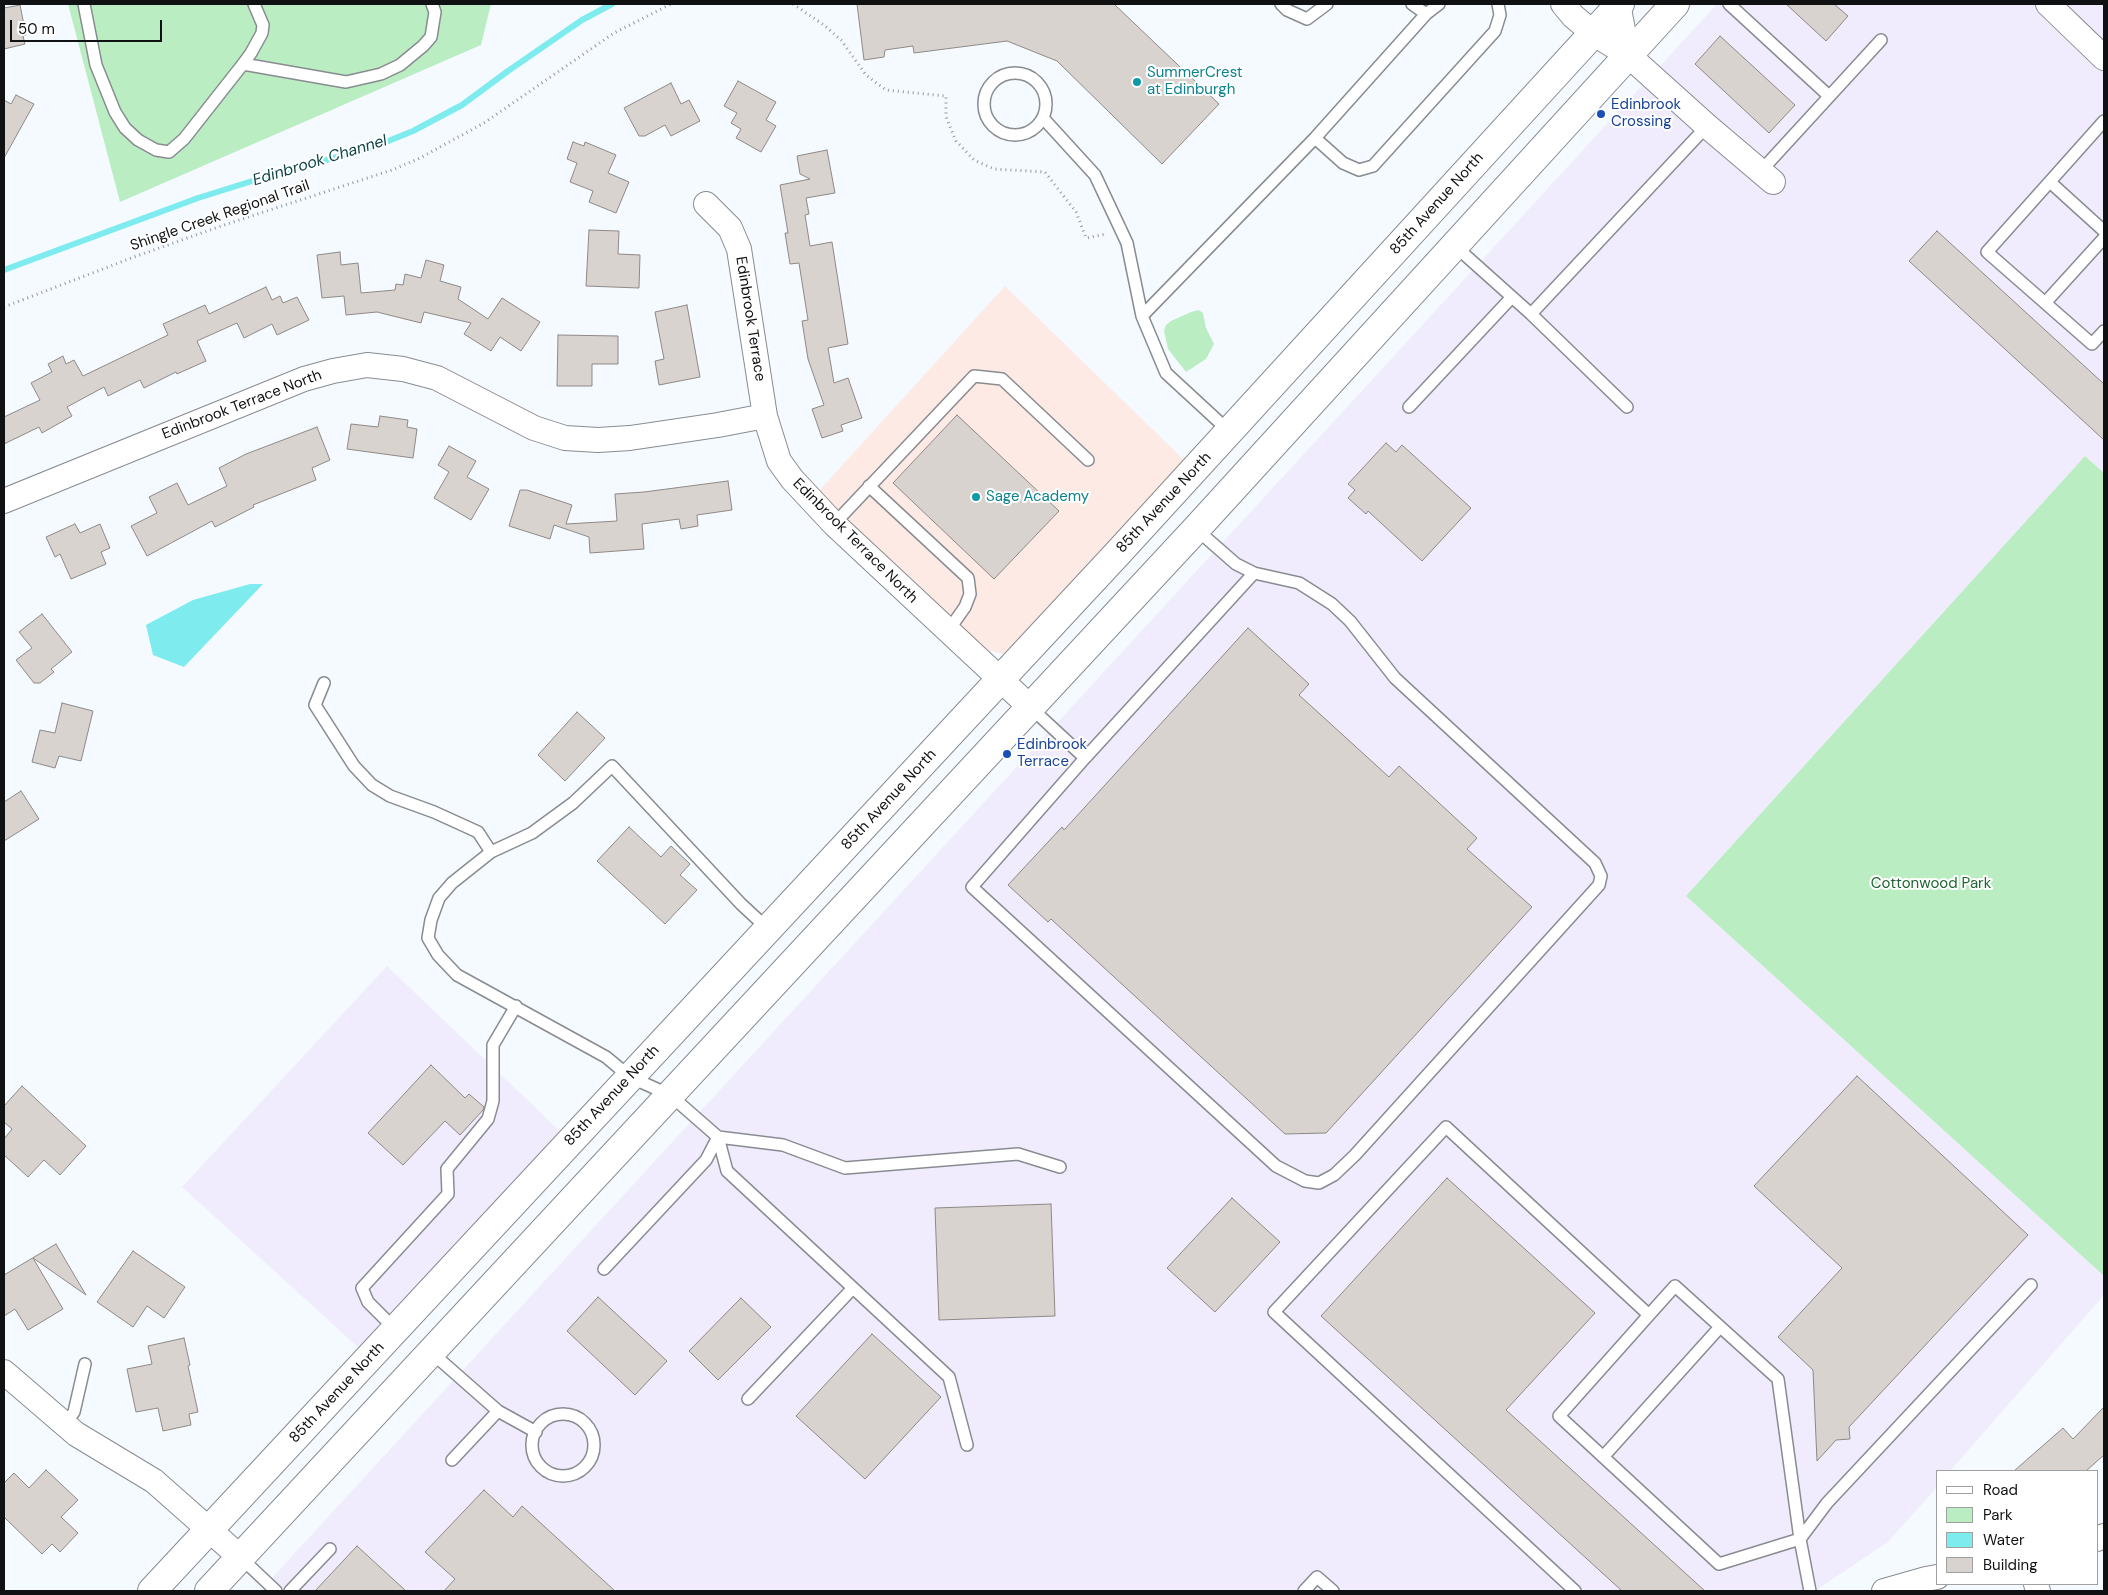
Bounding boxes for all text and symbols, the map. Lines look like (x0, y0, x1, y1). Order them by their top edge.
scale bar (12, 10, 165, 42)
text: 50 m (18, 19, 55, 39)
place label: SummerCrest at Edinburgh (1147, 64, 1243, 99)
marker: SummerCrest at Edinburgh (1131, 76, 1143, 88)
place label: Edinbrook Crossing (1611, 96, 1681, 131)
marker: Edinbrook Crossing (1595, 108, 1607, 120)
water label: Edinbrook Channel (250, 131, 390, 191)
street label: 85th Avenue North (1386, 149, 1488, 259)
street label: Shingle Creek Regional Trail (128, 177, 312, 255)
street label: Edinbrook Terrace (731, 255, 769, 383)
street label: Edinbrook Terrace North (160, 366, 324, 444)
street label: 85th Avenue North (1113, 449, 1215, 557)
street label: Edinbrook Terrace North (789, 475, 921, 607)
place label: Sage Academy (986, 488, 1089, 506)
marker: Sage Academy (970, 491, 982, 503)
place label: Edinbrook Terrace (1017, 736, 1087, 771)
street label: 85th Avenue North (838, 746, 940, 854)
marker: Edinbrook Terrace (1001, 748, 1013, 760)
park label: Cottonwood Park (1871, 875, 1991, 893)
street label: 85th Avenue North (561, 1042, 663, 1150)
street label: 85th Avenue North (286, 1339, 388, 1447)
legend (1936, 1470, 2098, 1585)
text: Road (1983, 1480, 2018, 1500)
text: Park (1983, 1505, 2013, 1525)
text: Water (1983, 1530, 2024, 1550)
text: Building (1983, 1555, 2038, 1575)

